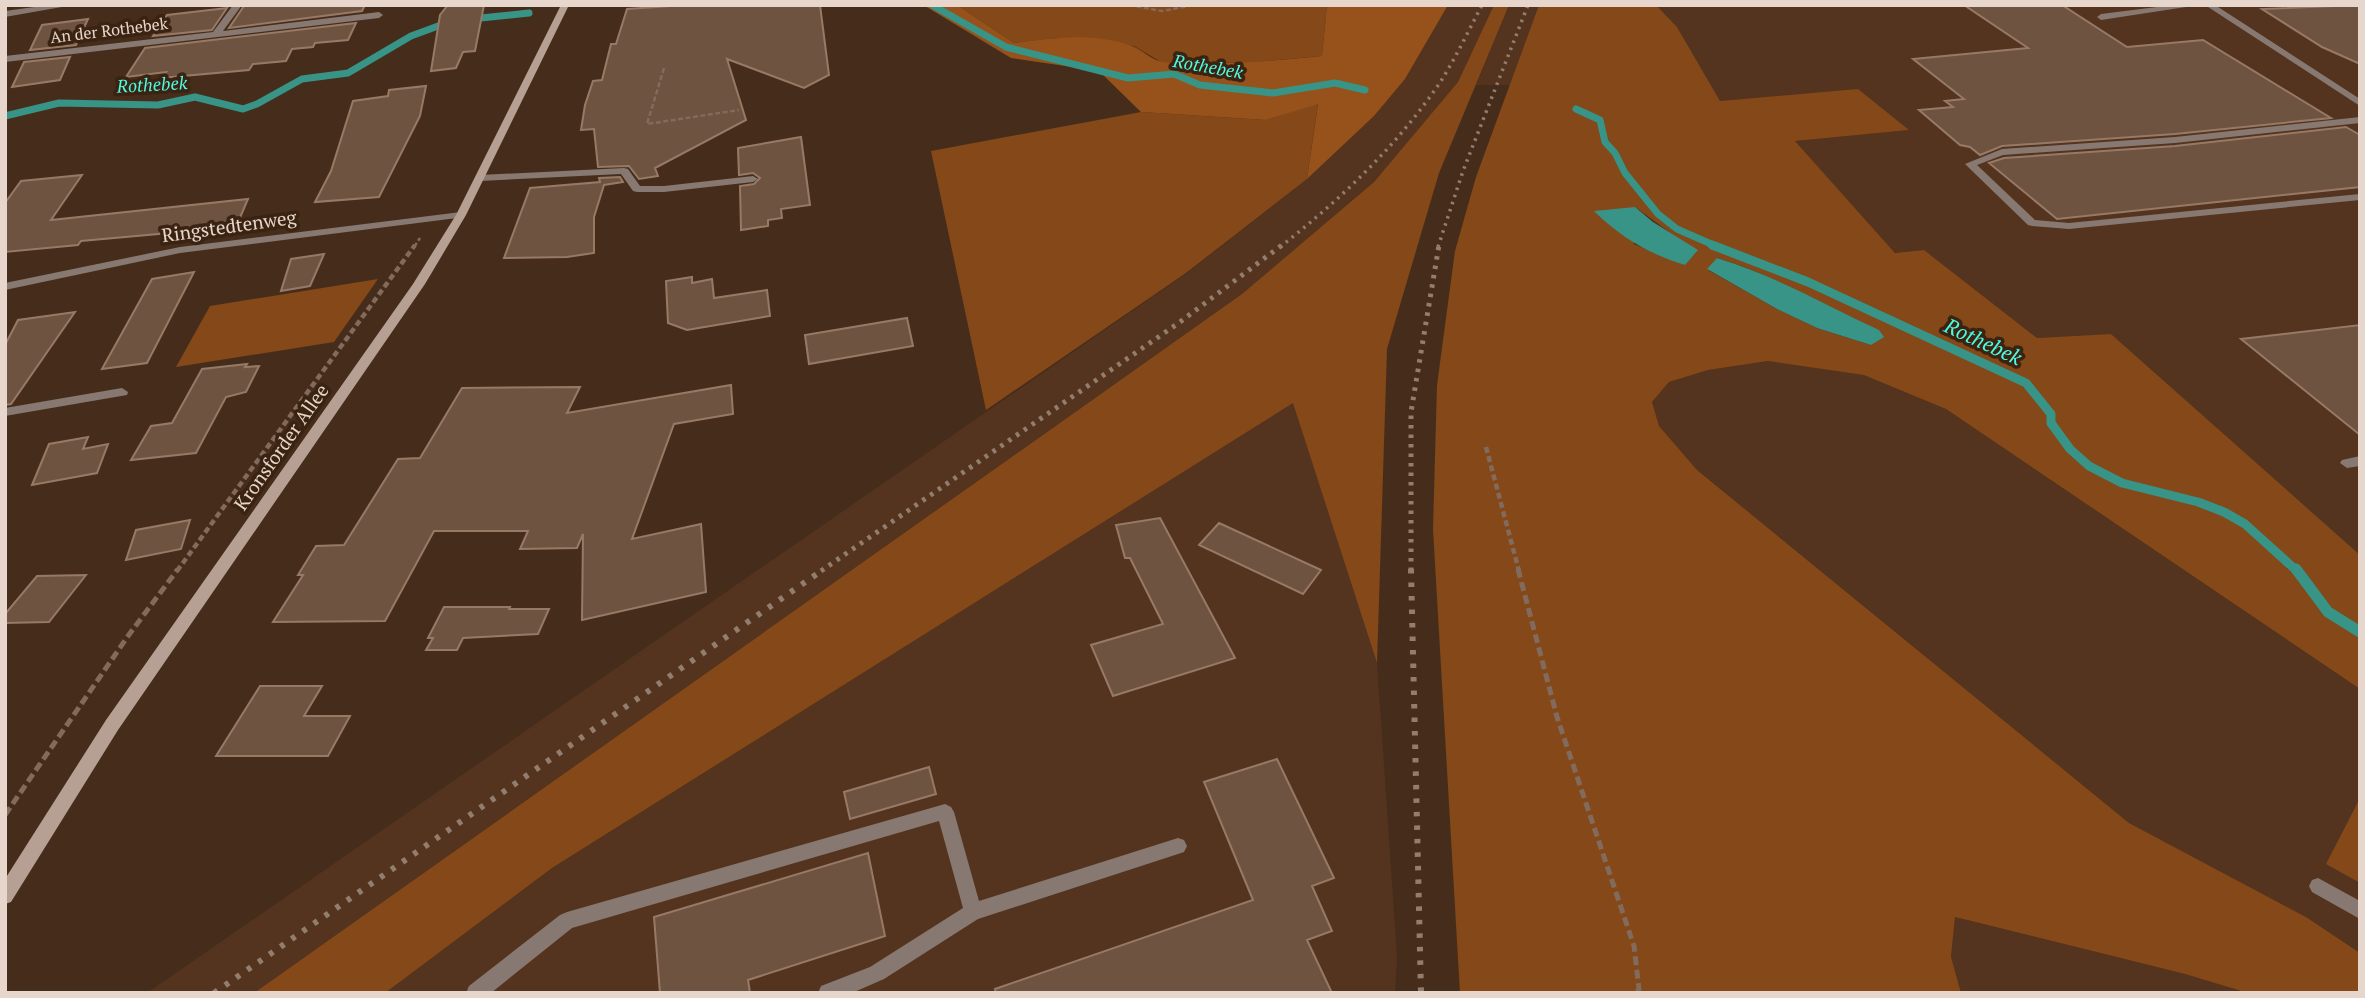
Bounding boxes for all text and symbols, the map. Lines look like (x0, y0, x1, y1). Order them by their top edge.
street label: An der Rothebek (49, 12, 170, 48)
water label: Rothebek (1170, 48, 1245, 84)
water label: Rothebek (115, 70, 188, 98)
street label: Ringstedtenweg (160, 204, 299, 247)
water label: Rothebek (1939, 311, 2027, 372)
street label: Kronsforder Allee (228, 379, 333, 515)

